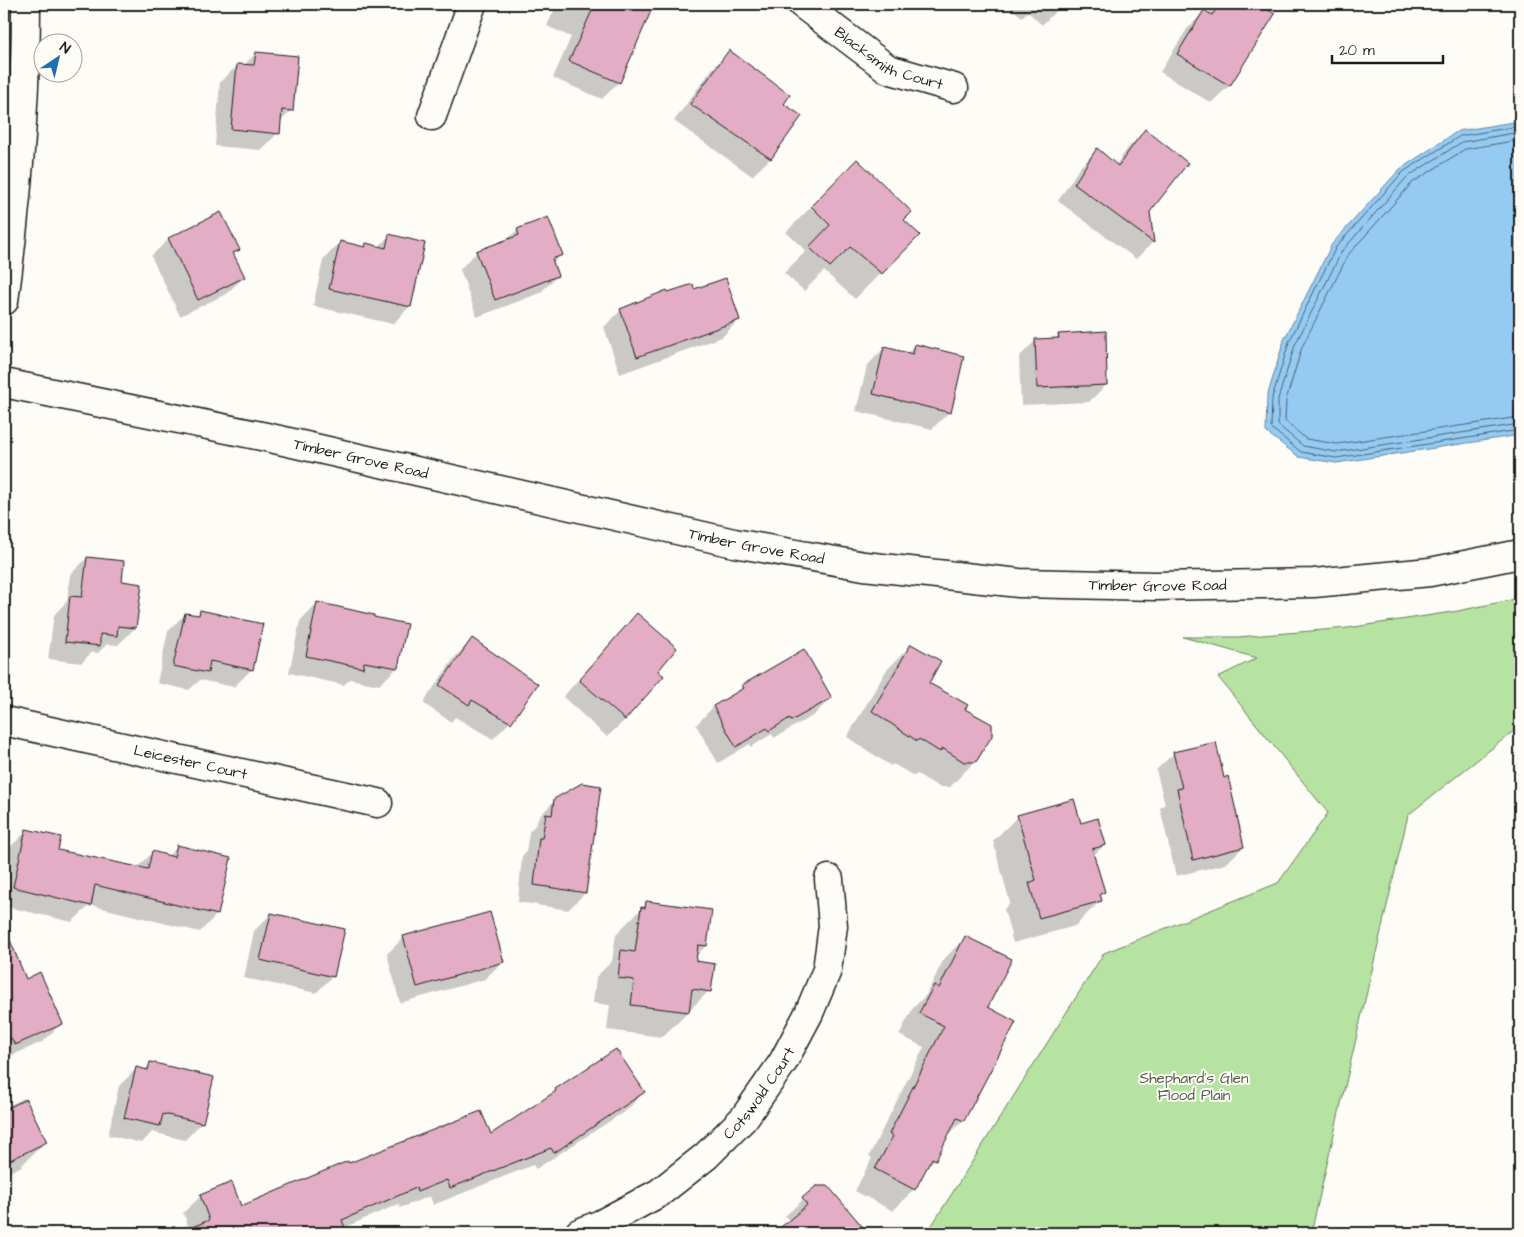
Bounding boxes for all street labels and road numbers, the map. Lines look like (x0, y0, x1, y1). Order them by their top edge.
street label: Blacksmith Court (830, 22, 945, 95)
street label: Timber Grove Road (292, 434, 431, 485)
street label: Timber Grove Road (686, 523, 826, 570)
street label: Timber Grove Road (1089, 575, 1227, 597)
street label: Leicester Court (132, 740, 249, 785)
street label: Cotswold Court (718, 1043, 800, 1144)

